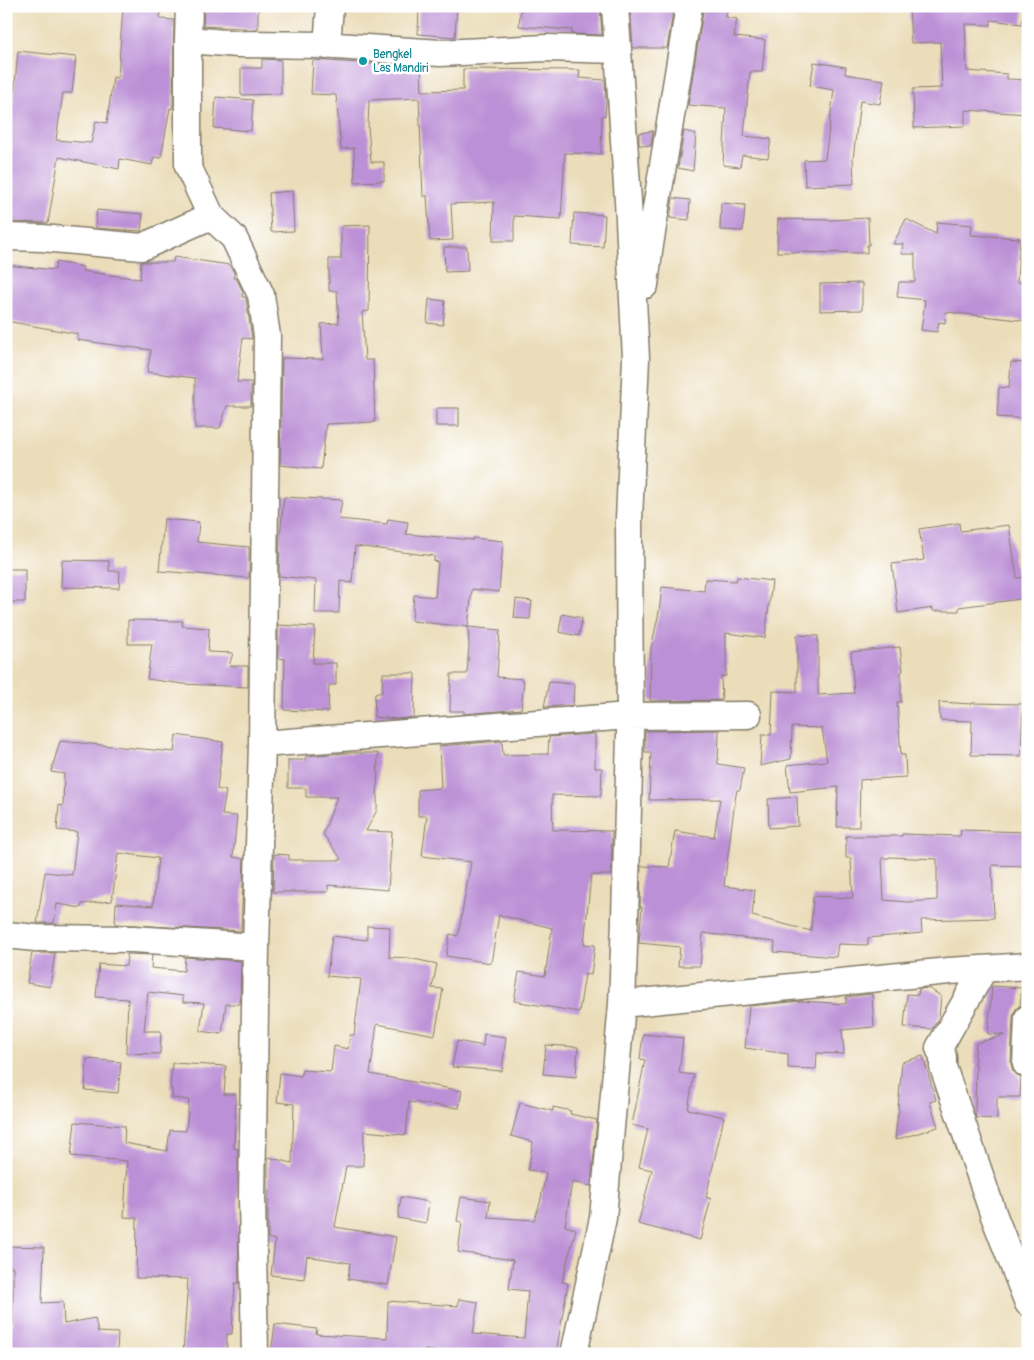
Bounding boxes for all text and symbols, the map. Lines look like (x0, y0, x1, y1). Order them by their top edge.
place label: Bengkel Las Mandiri (373, 47, 428, 76)
marker: Bengkel Las Mandiri (357, 55, 369, 67)

